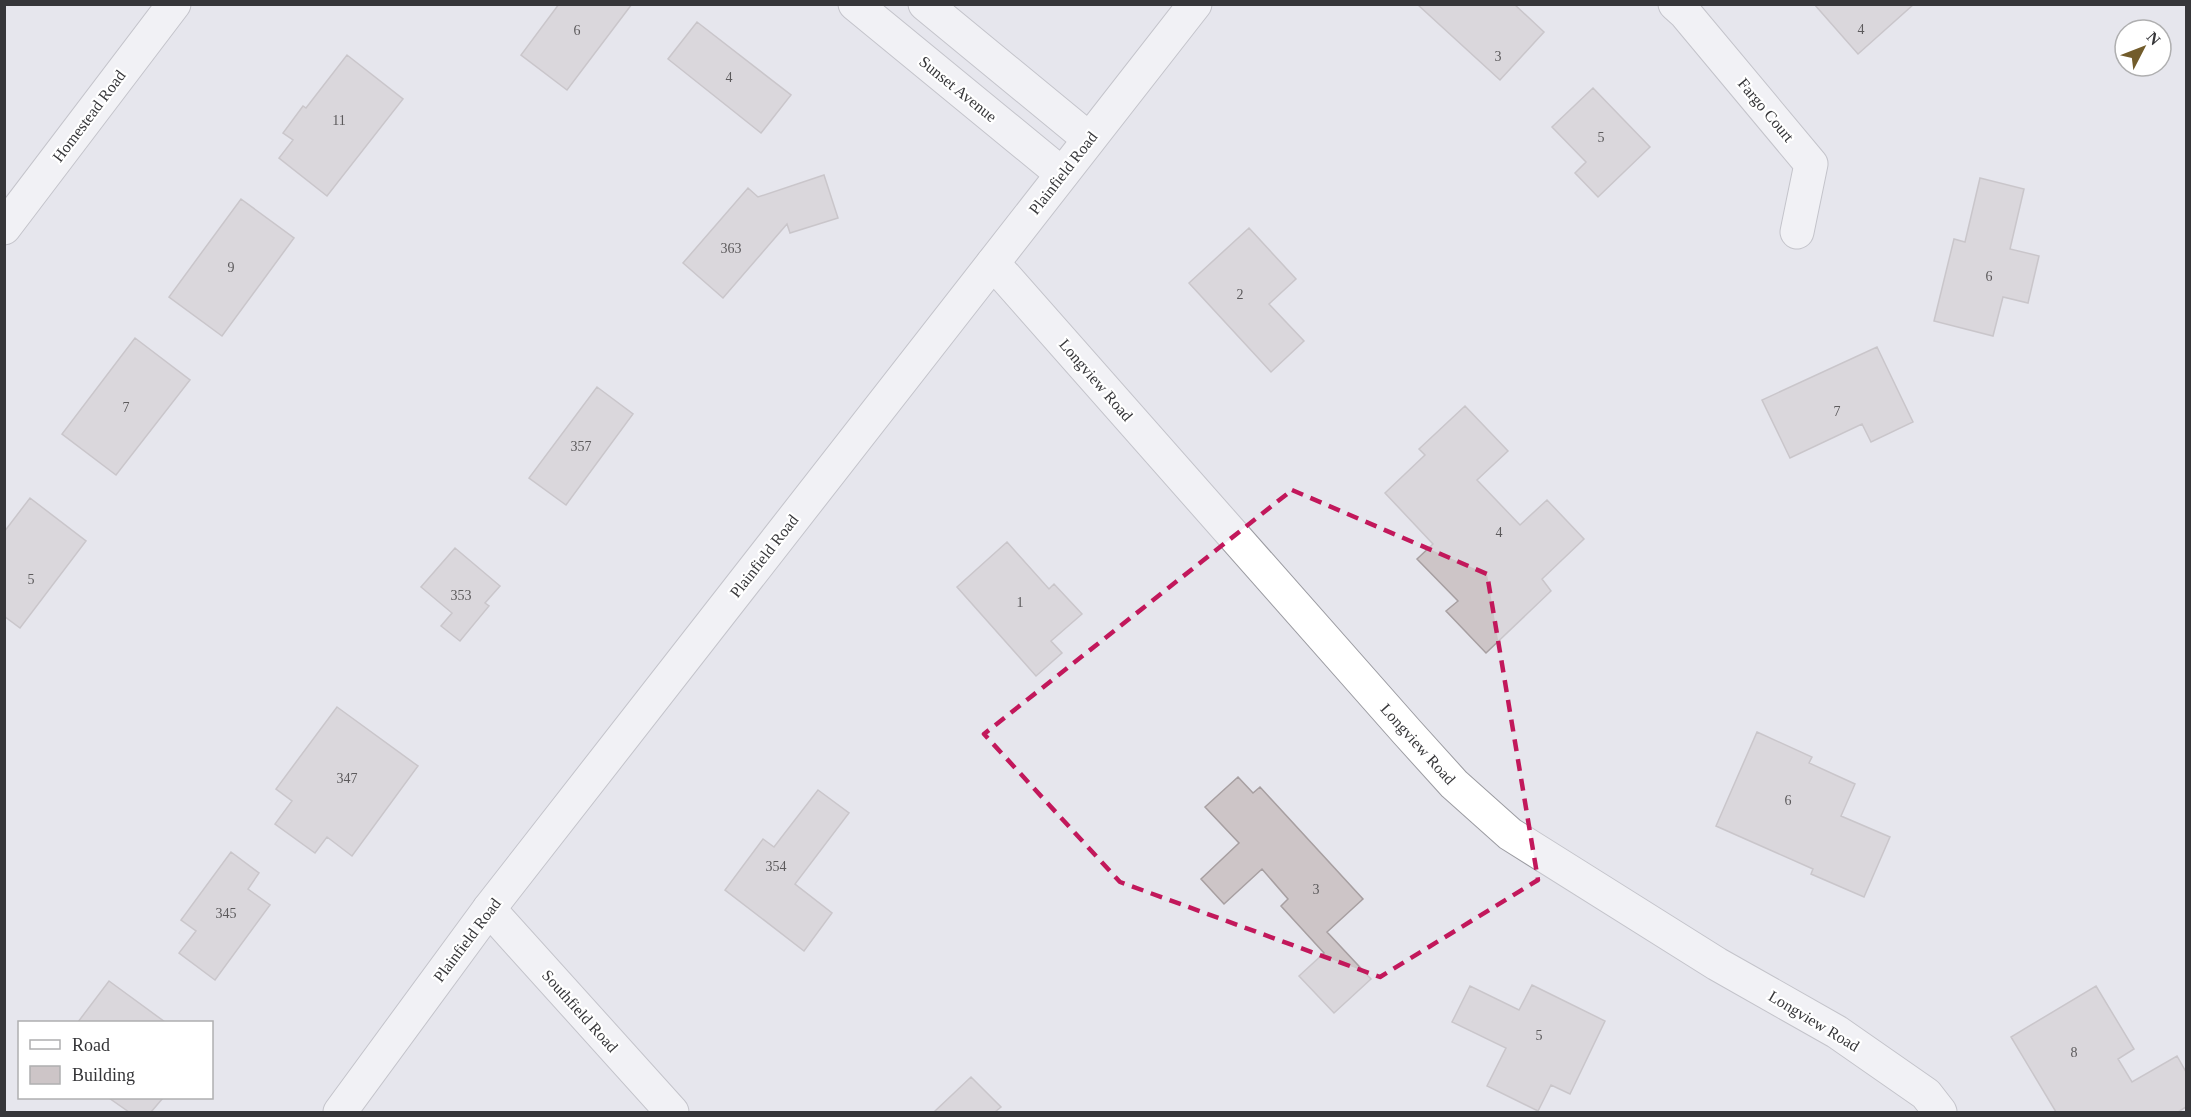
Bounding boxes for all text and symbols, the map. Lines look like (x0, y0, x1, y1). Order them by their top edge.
north arrow (2113, 18, 2173, 78)
house number: 4 (1858, 22, 1865, 37)
house number: 6 (574, 23, 581, 38)
text: N (2144, 28, 2164, 49)
house number: 3 (1495, 49, 1502, 64)
street label: Sunset Avenue (916, 53, 1000, 125)
street label: Homestead Road (49, 67, 129, 165)
house number: 4 (726, 70, 733, 85)
street label: Fargo Court (1734, 75, 1798, 146)
house number: 11 (332, 113, 346, 128)
street label: Plainfield Road (1026, 128, 1100, 218)
house number: 5 (1598, 130, 1605, 145)
house number: 363 (721, 241, 742, 256)
house number: 9 (228, 260, 235, 275)
house number: 6 (1986, 269, 1993, 284)
house number: 2 (1237, 287, 1244, 302)
street label: Longview Road (1055, 336, 1136, 425)
house number: 7 (123, 400, 130, 415)
house number: 7 (1834, 404, 1841, 419)
house number: 357 (571, 439, 592, 454)
street label: Plainfield Road (727, 511, 801, 601)
house number: 4 (1496, 525, 1503, 540)
house number: 5 (28, 572, 35, 587)
house number: 353 (451, 588, 472, 603)
house number: 1 (1017, 595, 1024, 610)
street label: Longview Road (1377, 700, 1459, 789)
house number: 347 (337, 771, 358, 786)
house number: 6 (1785, 793, 1792, 808)
house number: 354 (766, 859, 787, 874)
house number: 3 (1313, 882, 1320, 897)
street label: Plainfield Road (430, 895, 504, 985)
house number: 345 (216, 906, 237, 921)
street label: Southfield Road (539, 967, 621, 1055)
street label: Longview Road (1765, 987, 1862, 1056)
legend (18, 1021, 213, 1099)
house number: 5 (1536, 1028, 1543, 1043)
text: Road (72, 1035, 110, 1055)
house number: 8 (2071, 1045, 2078, 1060)
text: Building (72, 1065, 135, 1085)

